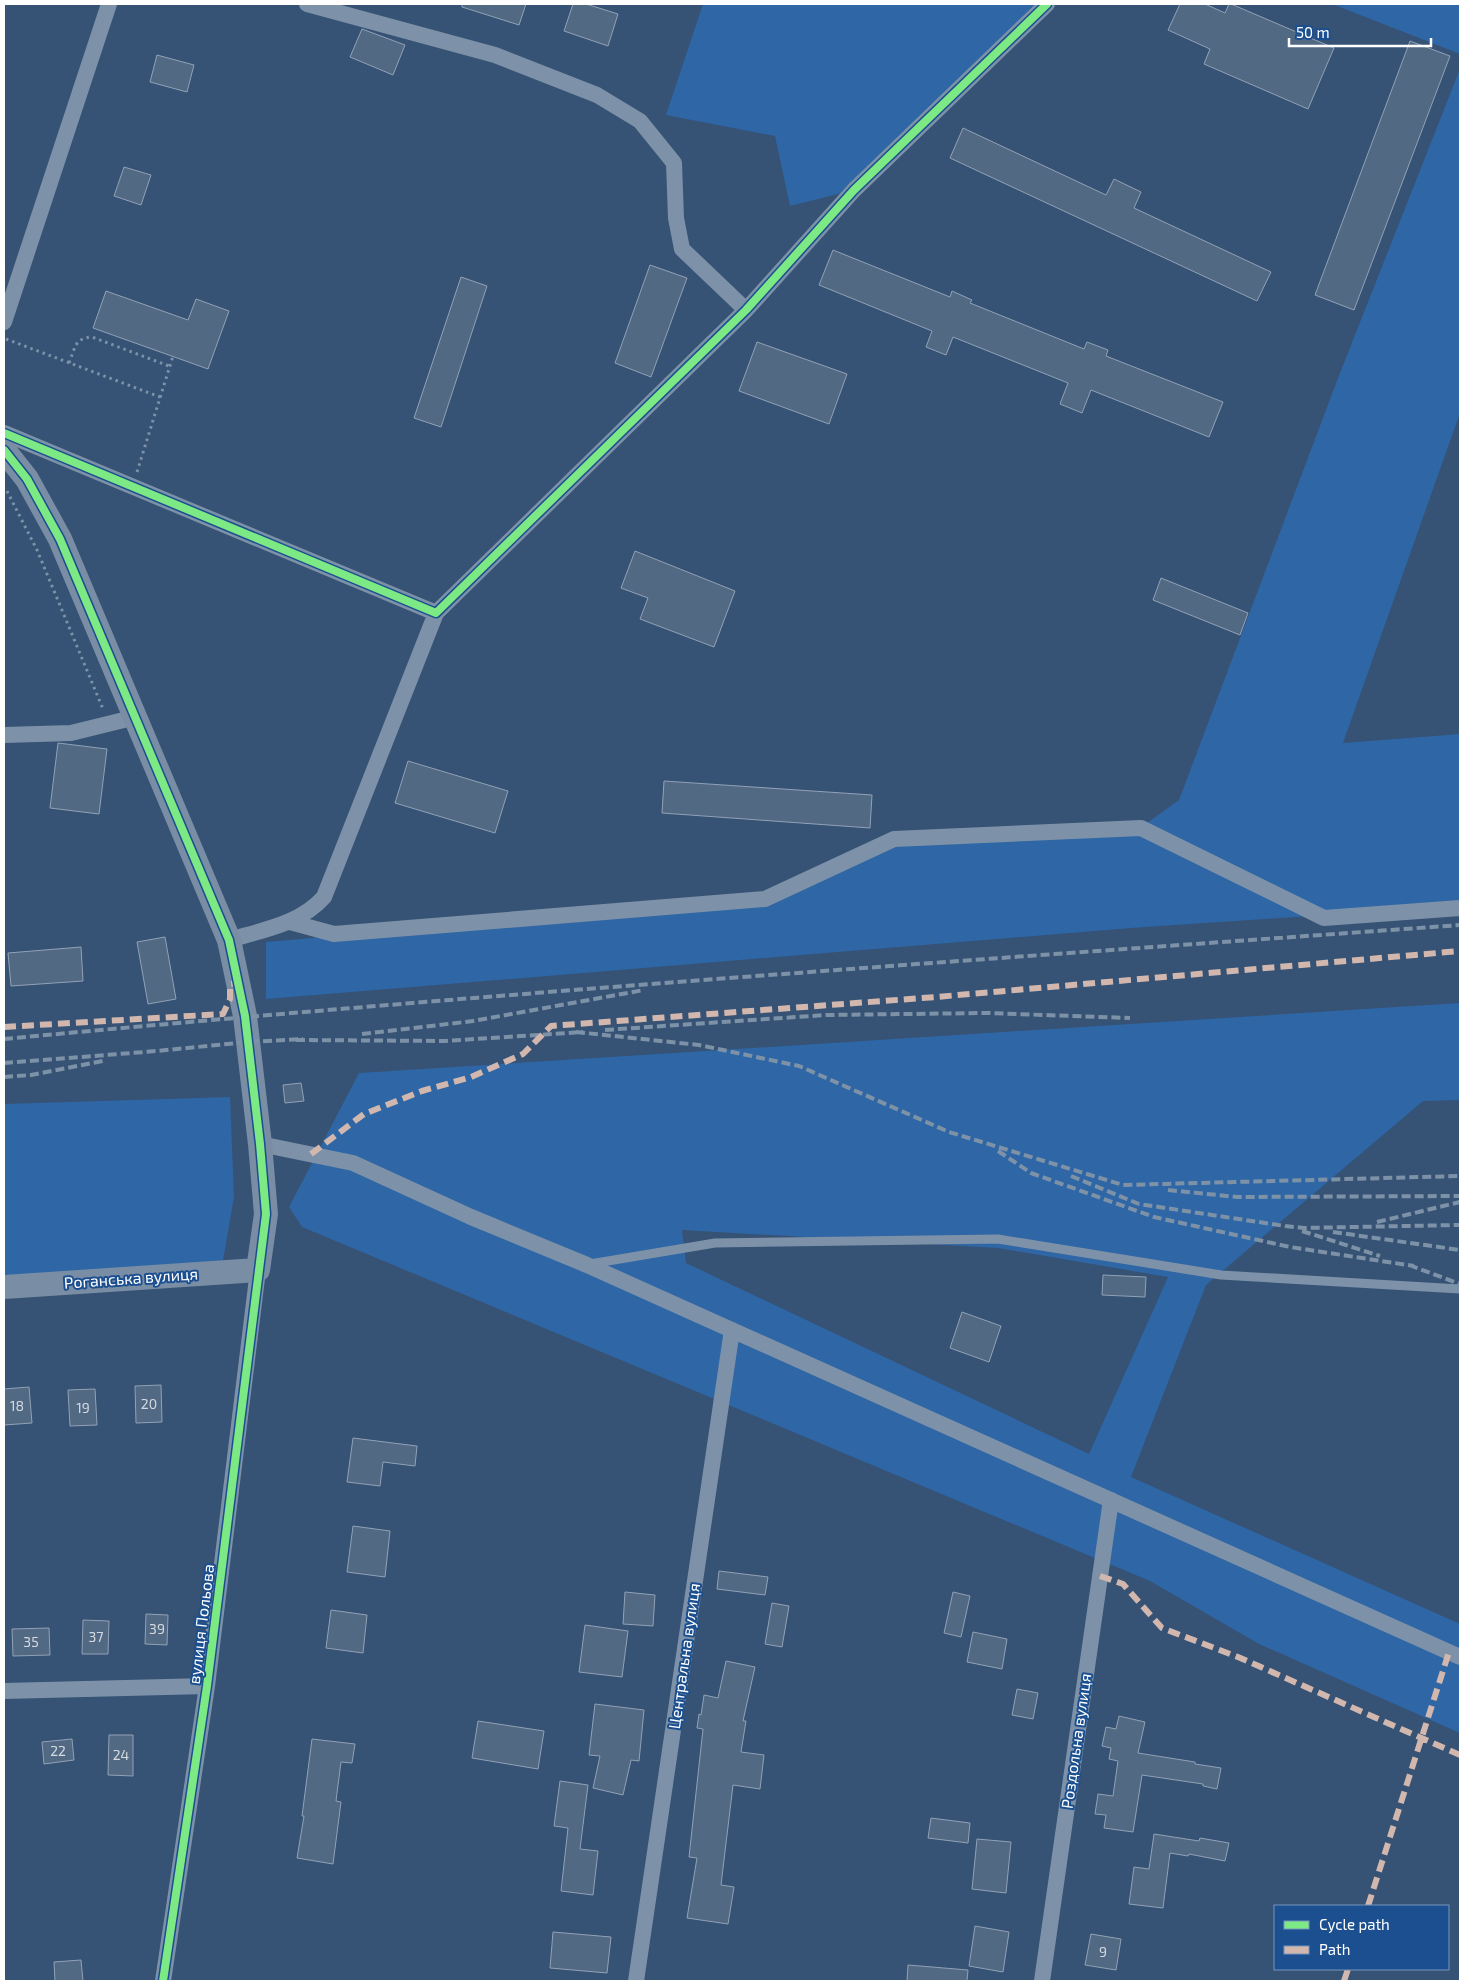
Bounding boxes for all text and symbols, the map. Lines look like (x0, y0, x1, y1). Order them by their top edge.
scale bar (1289, 15, 1432, 47)
text: 50 m (1296, 23, 1330, 41)
street label: Роганська вулиця (63, 1263, 199, 1293)
house number: 20 (141, 1395, 157, 1412)
house number: 18 (10, 1397, 24, 1414)
house number: 19 (76, 1399, 90, 1416)
street label: вулиця Польова (184, 1563, 218, 1685)
street label: Центральна вулиця (664, 1582, 704, 1730)
house number: 39 (149, 1620, 165, 1637)
house number: 37 (89, 1628, 103, 1645)
house number: 35 (23, 1633, 39, 1650)
street label: Роздольна вулиця (1057, 1672, 1095, 1810)
house number: 22 (50, 1742, 66, 1759)
house number: 24 (113, 1746, 129, 1763)
legend (1274, 1905, 1449, 1970)
text: Cycle path (1319, 1915, 1390, 1933)
text: Path (1319, 1940, 1350, 1958)
house number: 9 (1099, 1943, 1107, 1960)

